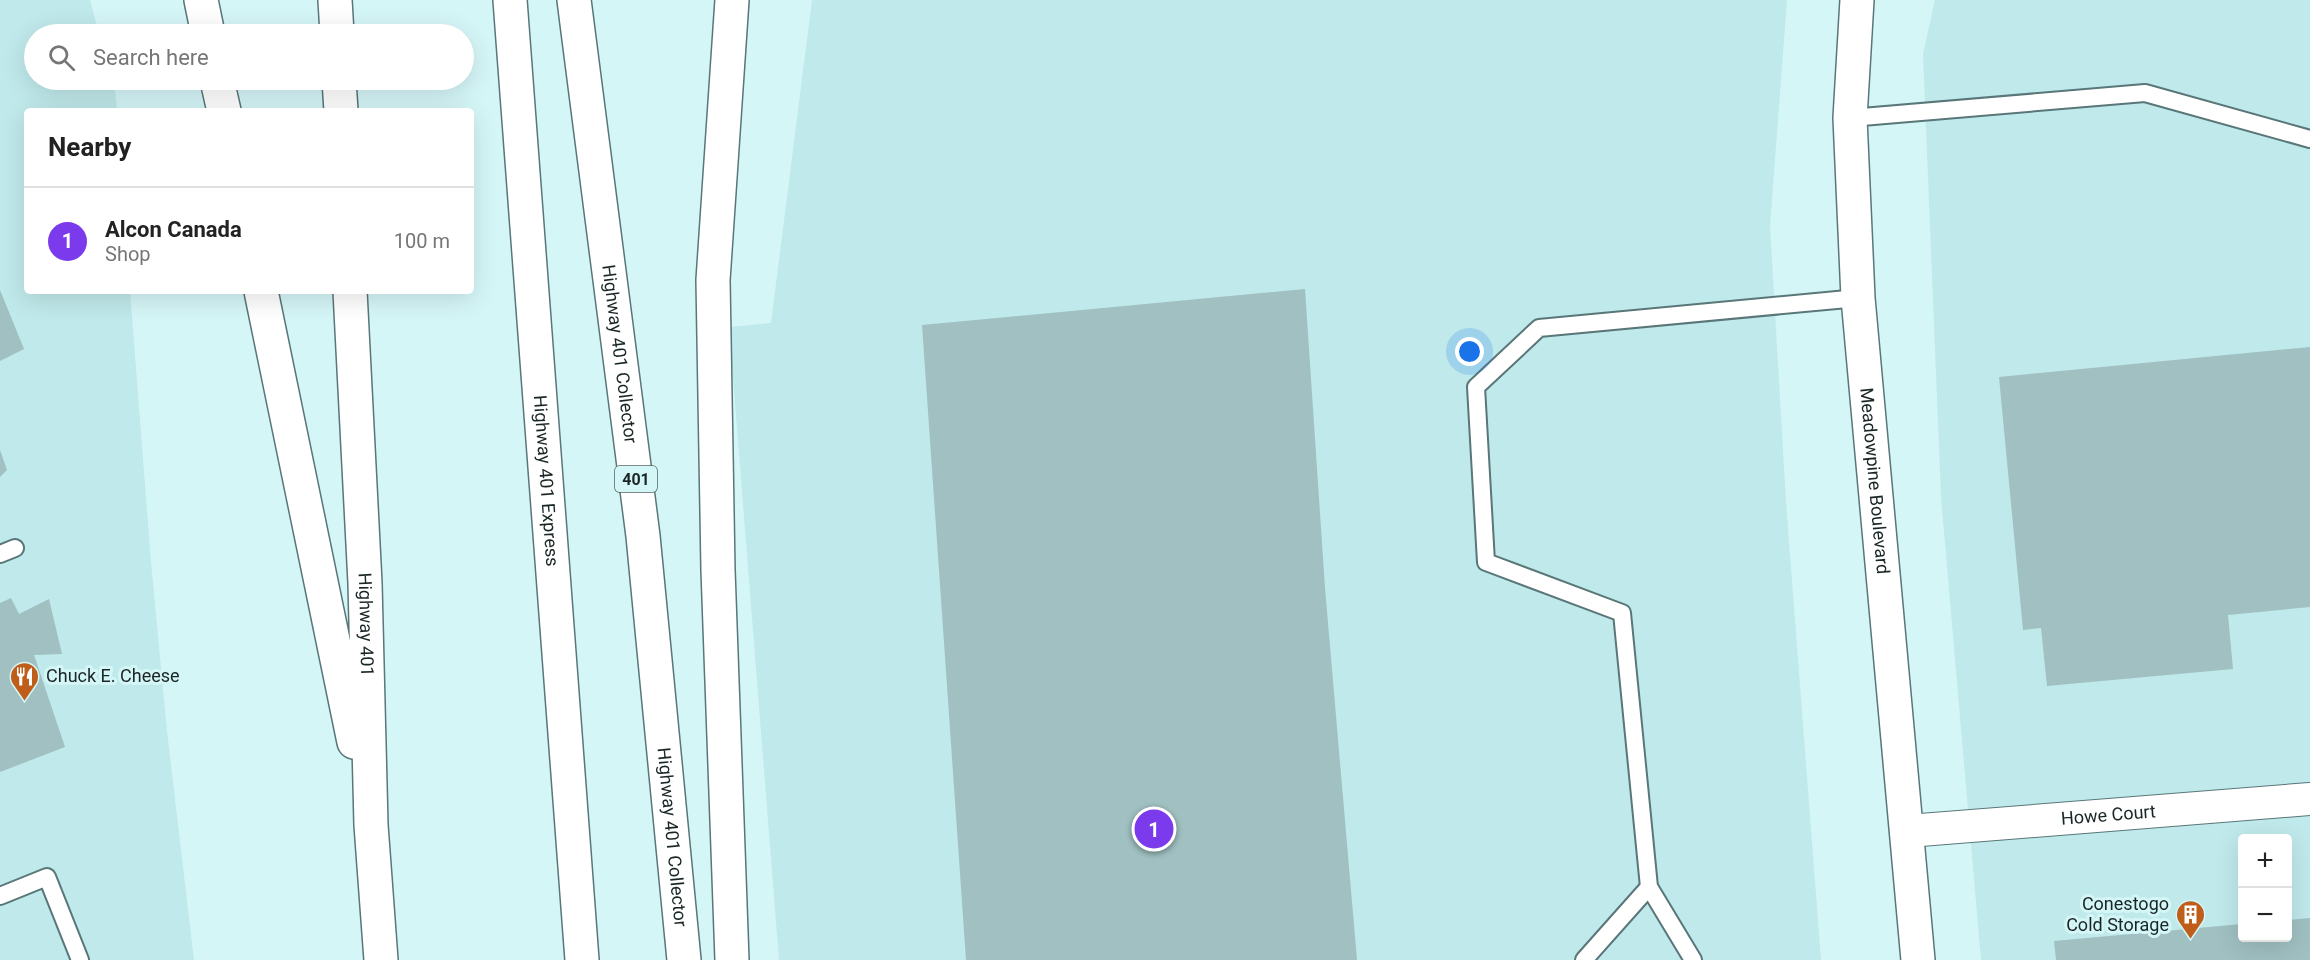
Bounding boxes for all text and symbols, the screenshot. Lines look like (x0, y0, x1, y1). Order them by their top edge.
search box (24, 24, 474, 90)
icon: search (45, 41, 78, 74)
text: Search here (93, 45, 209, 70)
text: Nearby (48, 132, 131, 162)
text: Alcon Canada (105, 217, 242, 242)
text: 1 (62, 229, 73, 253)
text: 100 m (394, 229, 450, 253)
text: Shop (105, 242, 151, 266)
street label: Highway 401 Collector (598, 263, 642, 445)
your location (1455, 337, 1484, 366)
street label: Meadowpine Boulevard (1856, 387, 1894, 575)
street label: Highway 401 Express (530, 394, 563, 567)
road number: 401 (615, 466, 657, 492)
street label: Highway 401 (354, 572, 378, 677)
restaurant icon: Chuck E. Cheese (9, 660, 41, 702)
place label: Chuck E. Cheese (46, 665, 180, 686)
street label: Highway 401 Collector (654, 746, 692, 928)
street label: Howe Court (2060, 800, 2157, 829)
pin: 1 (1134, 806, 1174, 852)
map controls (2238, 834, 2292, 942)
button: + (2238, 834, 2292, 888)
button: − (2238, 888, 2292, 942)
place label: Conestogo Cold Storage (2066, 893, 2169, 935)
building icon: Conestogo Cold Storage (2174, 898, 2206, 940)

